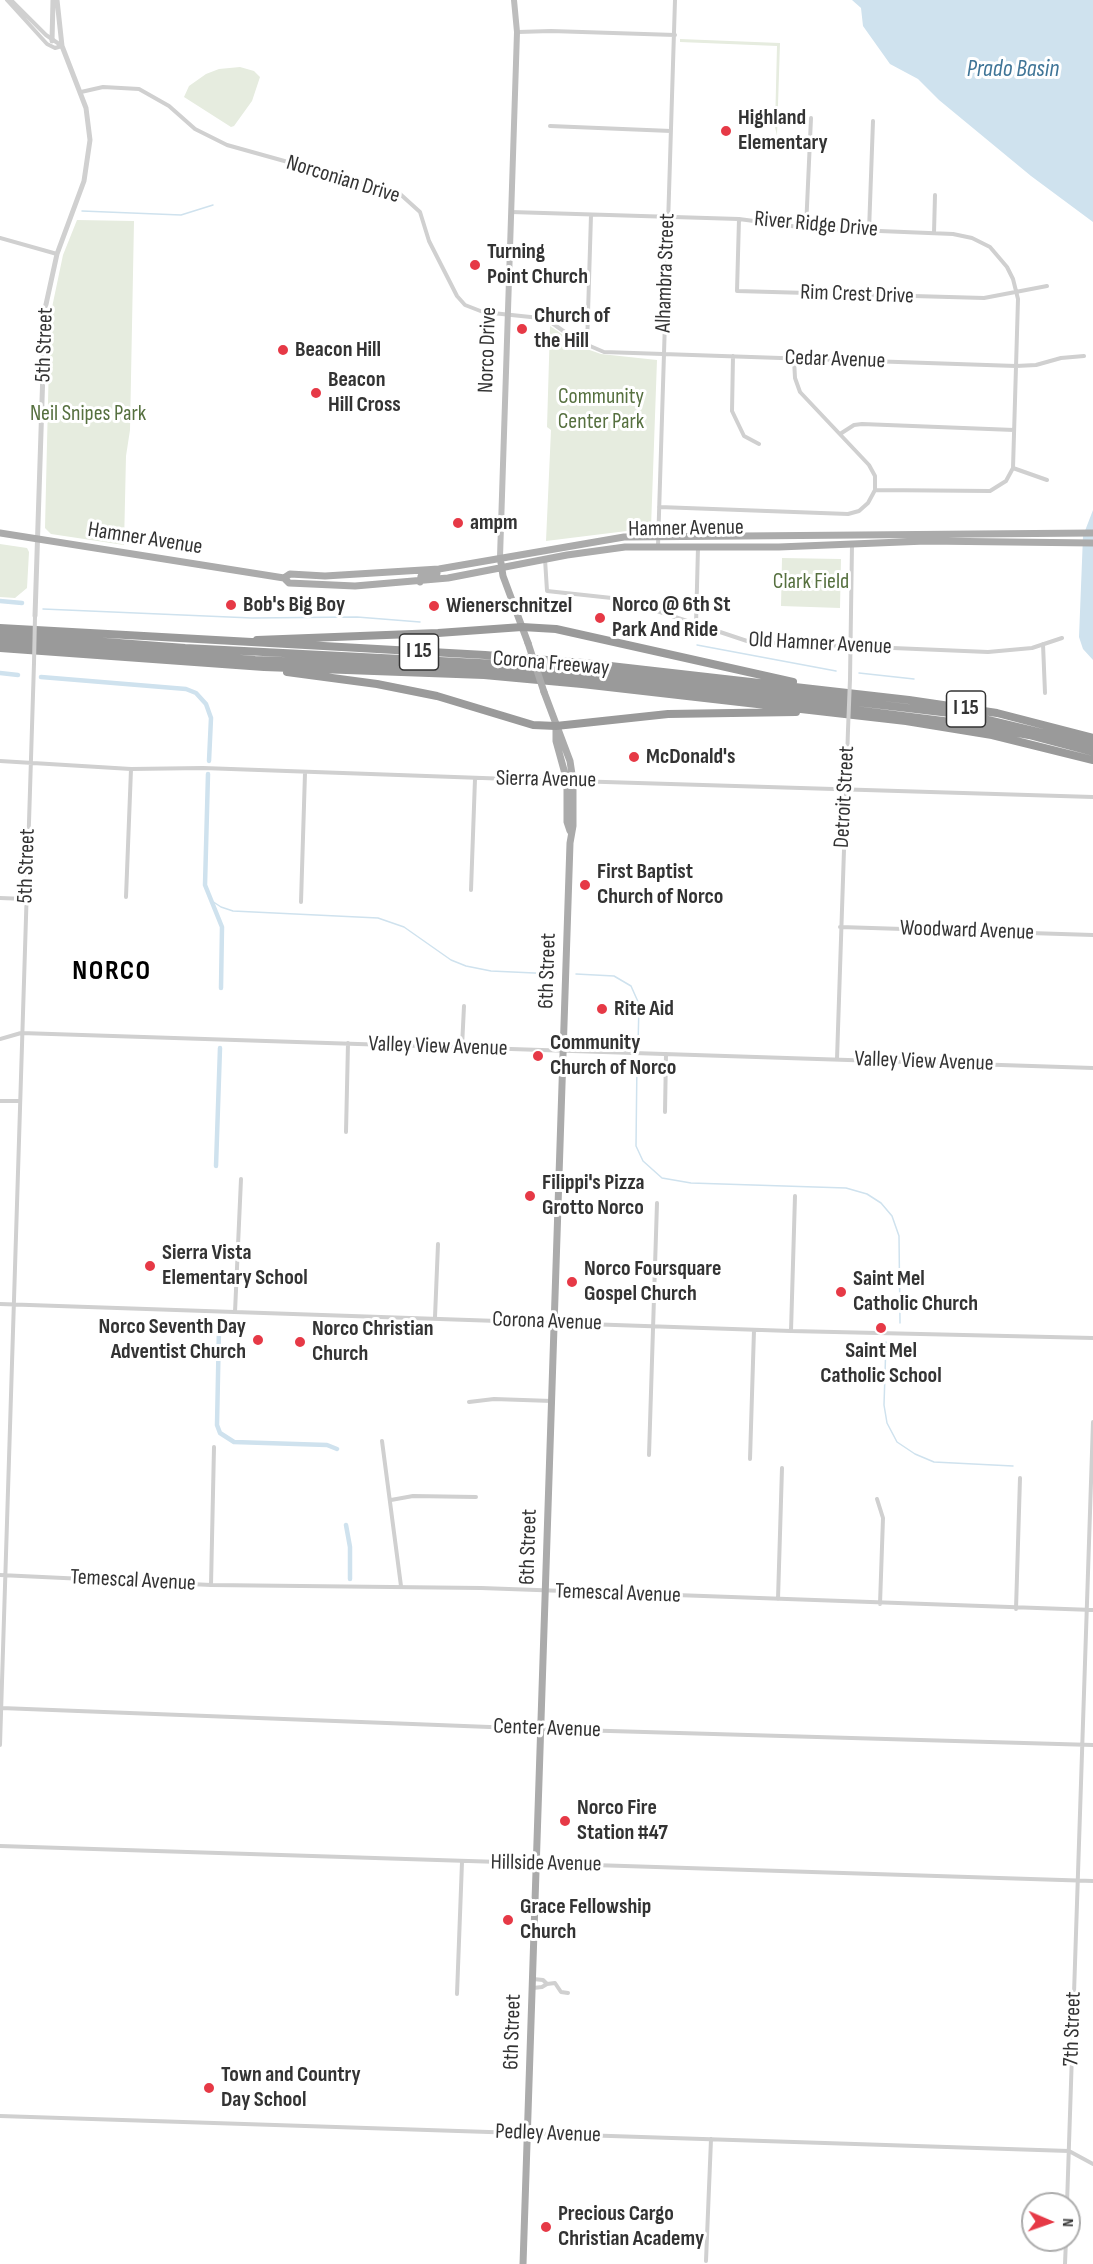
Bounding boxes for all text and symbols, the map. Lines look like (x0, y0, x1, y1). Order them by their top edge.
water label: Prado Basin (967, 56, 1059, 84)
place label: Highland Elementary (738, 105, 828, 156)
marker: Highland Elementary (719, 124, 733, 138)
street label: Norconian Drive (283, 150, 403, 210)
street label: River Ridge Drive (753, 206, 879, 244)
street label: Alhambra Street (651, 213, 681, 333)
place label: Turning Point Church (487, 239, 588, 290)
marker: Turning Point Church (468, 258, 482, 272)
street label: Rim Crest Drive (800, 280, 914, 310)
place label: Church of the Hill (534, 303, 610, 354)
street label: 5th Street (31, 307, 59, 383)
street label: Norco Drive (473, 307, 503, 393)
marker: Church of the Hill (515, 322, 529, 336)
place label: Beacon Hill (295, 337, 381, 363)
marker: Beacon Hill (276, 343, 290, 357)
street label: Cedar Avenue (784, 345, 886, 375)
place label: Beacon Hill Cross (328, 367, 401, 418)
park label: Community Center Park (558, 384, 644, 436)
marker: Beacon Hill Cross (309, 386, 323, 400)
park label: Neil Snipes Park (30, 401, 146, 427)
place label: ampm (470, 510, 518, 536)
street label: Hamner Avenue (628, 515, 744, 543)
marker: ampm (451, 516, 465, 530)
street label: Hamner Avenue (86, 517, 204, 561)
park label: Clark Field (773, 569, 849, 595)
place label: Bob's Big Boy (243, 592, 345, 618)
place label: Norco @ 6th St Park And Ride (612, 592, 731, 644)
place label: Wienerschnitzel (446, 593, 572, 619)
marker: Bob's Big Boy (224, 598, 238, 612)
marker: Wienerschnitzel (427, 599, 441, 613)
marker: Norco @ 6th St Park And Ride (593, 611, 607, 625)
street label: Old Hamner Avenue (748, 627, 892, 661)
road number: I 15 (400, 634, 438, 670)
street label: Corona Freeway (492, 646, 610, 682)
road number: I 15 (946, 691, 986, 727)
place label: McDonald's (646, 744, 735, 770)
street label: Detroit Street (829, 745, 861, 849)
marker: McDonald's (627, 750, 641, 764)
street label: Sierra Avenue (496, 766, 596, 794)
street label: 5th Street (13, 828, 41, 904)
place label: First Baptist Church of Norco (597, 859, 723, 910)
marker: First Baptist Church of Norco (578, 878, 592, 892)
street label: Woodward Avenue (899, 915, 1035, 947)
street label: 6th Street (533, 933, 563, 1009)
district label: NORCO (72, 955, 152, 989)
place label: Rite Aid (614, 996, 674, 1022)
marker: Rite Aid (595, 1002, 609, 1016)
place label: Community Church of Norco (550, 1030, 676, 1082)
street label: Valley View Avenue (368, 1031, 508, 1063)
street label: Valley View Avenue (854, 1046, 994, 1078)
marker: Community Church of Norco (531, 1049, 545, 1063)
place label: Filippi's Pizza Grotto Norco (542, 1170, 645, 1222)
marker: Filippi's Pizza Grotto Norco (523, 1189, 537, 1203)
place label: Sierra Vista Elementary School (162, 1240, 308, 1292)
place label: Norco Foursquare Gospel Church (584, 1256, 721, 1308)
marker: Sierra Vista Elementary School (143, 1259, 157, 1273)
place label: Saint Mel Catholic Church (853, 1266, 978, 1318)
marker: Norco Foursquare Gospel Church (565, 1275, 579, 1289)
marker: Saint Mel Catholic Church (834, 1285, 848, 1299)
street label: Corona Avenue (492, 1307, 602, 1337)
place label: Norco Seventh Day Adventist Church (99, 1314, 246, 1366)
place label: Norco Christian Church (312, 1316, 433, 1368)
marker: Saint Mel Catholic School (874, 1321, 888, 1335)
marker: Norco Seventh Day Adventist Church (251, 1333, 265, 1347)
marker: Norco Christian Church (293, 1335, 307, 1349)
place label: Saint Mel Catholic School (820, 1338, 942, 1390)
street label: 6th Street (514, 1509, 544, 1585)
street label: Temescal Avenue (70, 1565, 196, 1597)
street label: Temescal Avenue (555, 1579, 681, 1609)
street label: Center Avenue (493, 1714, 601, 1744)
place label: Norco Fire Station #47 (577, 1795, 668, 1846)
marker: Norco Fire Station #47 (558, 1814, 572, 1828)
street label: Hillside Avenue (490, 1850, 602, 1878)
place label: Grace Fellowship Church (520, 1894, 651, 1946)
marker: Grace Fellowship Church (501, 1913, 515, 1927)
street label: 7th Street (1058, 1991, 1088, 2067)
street label: 6th Street (498, 1994, 528, 2070)
place label: Town and Country Day School (221, 2062, 361, 2114)
marker: Town and Country Day School (202, 2081, 216, 2095)
street label: Pedley Avenue (495, 2119, 601, 2149)
north arrow (1021, 2192, 1081, 2252)
place label: Precious Cargo Christian Academy (558, 2201, 704, 2252)
text: N (1058, 2218, 1077, 2227)
marker: Precious Cargo Christian Academy (539, 2220, 553, 2234)

